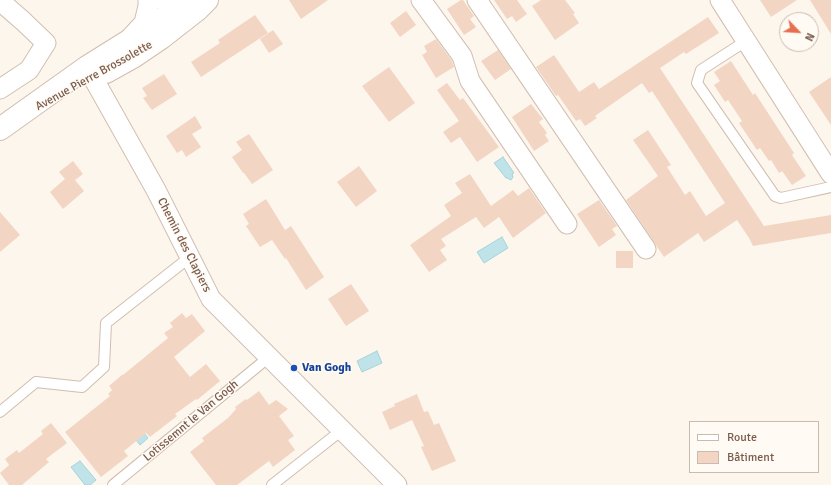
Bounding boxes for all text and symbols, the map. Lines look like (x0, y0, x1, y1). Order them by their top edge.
north arrow (779, 12, 819, 52)
text: N (802, 31, 817, 43)
street label: Avenue Pierre Brossolette (33, 38, 155, 114)
street label: Chemin des Clapiers (154, 195, 214, 295)
place label: Van Gogh (302, 361, 351, 375)
marker: Van Gogh (289, 363, 299, 373)
street label: Lotissemnt le Van Gogh (141, 377, 241, 465)
legend (689, 421, 819, 473)
text: Route (727, 430, 757, 445)
text: Bâtiment (727, 450, 774, 465)

